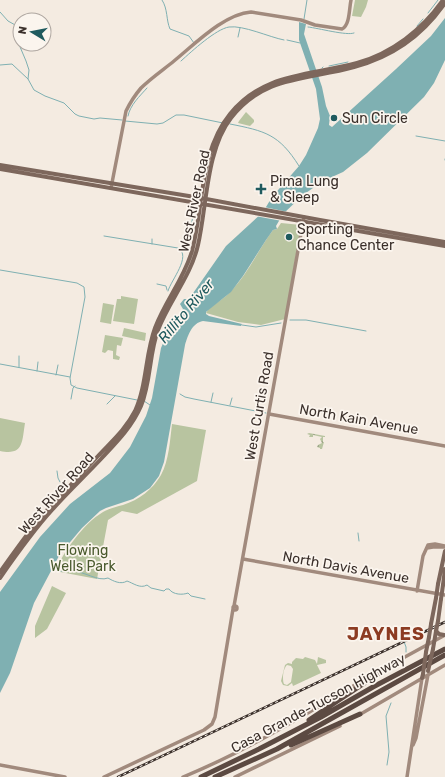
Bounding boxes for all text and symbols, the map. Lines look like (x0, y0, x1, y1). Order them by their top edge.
north arrow (12, 12, 52, 52)
text: N (16, 25, 30, 35)
place label: Sun Circle (342, 110, 408, 127)
marker: Sun Circle (329, 113, 339, 123)
street label: West River Road (175, 148, 214, 254)
place label: Pima Lung & Sleep (270, 173, 339, 206)
marker: Pima Lung & Sleep (255, 183, 267, 195)
place label: Sporting Chance Center (297, 221, 395, 254)
marker: Sporting Chance Center (284, 232, 294, 242)
water label: Rillito River (154, 274, 219, 347)
street label: West Curtis Road (242, 350, 277, 462)
street label: North Kain Avenue (298, 401, 420, 438)
street label: West River Road (15, 449, 98, 538)
park label: Flowing Wells Park (50, 542, 116, 575)
street label: North Davis Avenue (281, 548, 411, 587)
district label: JAYNES (347, 623, 425, 645)
street label: Casa Grande-Tucson Highway (228, 650, 409, 757)

